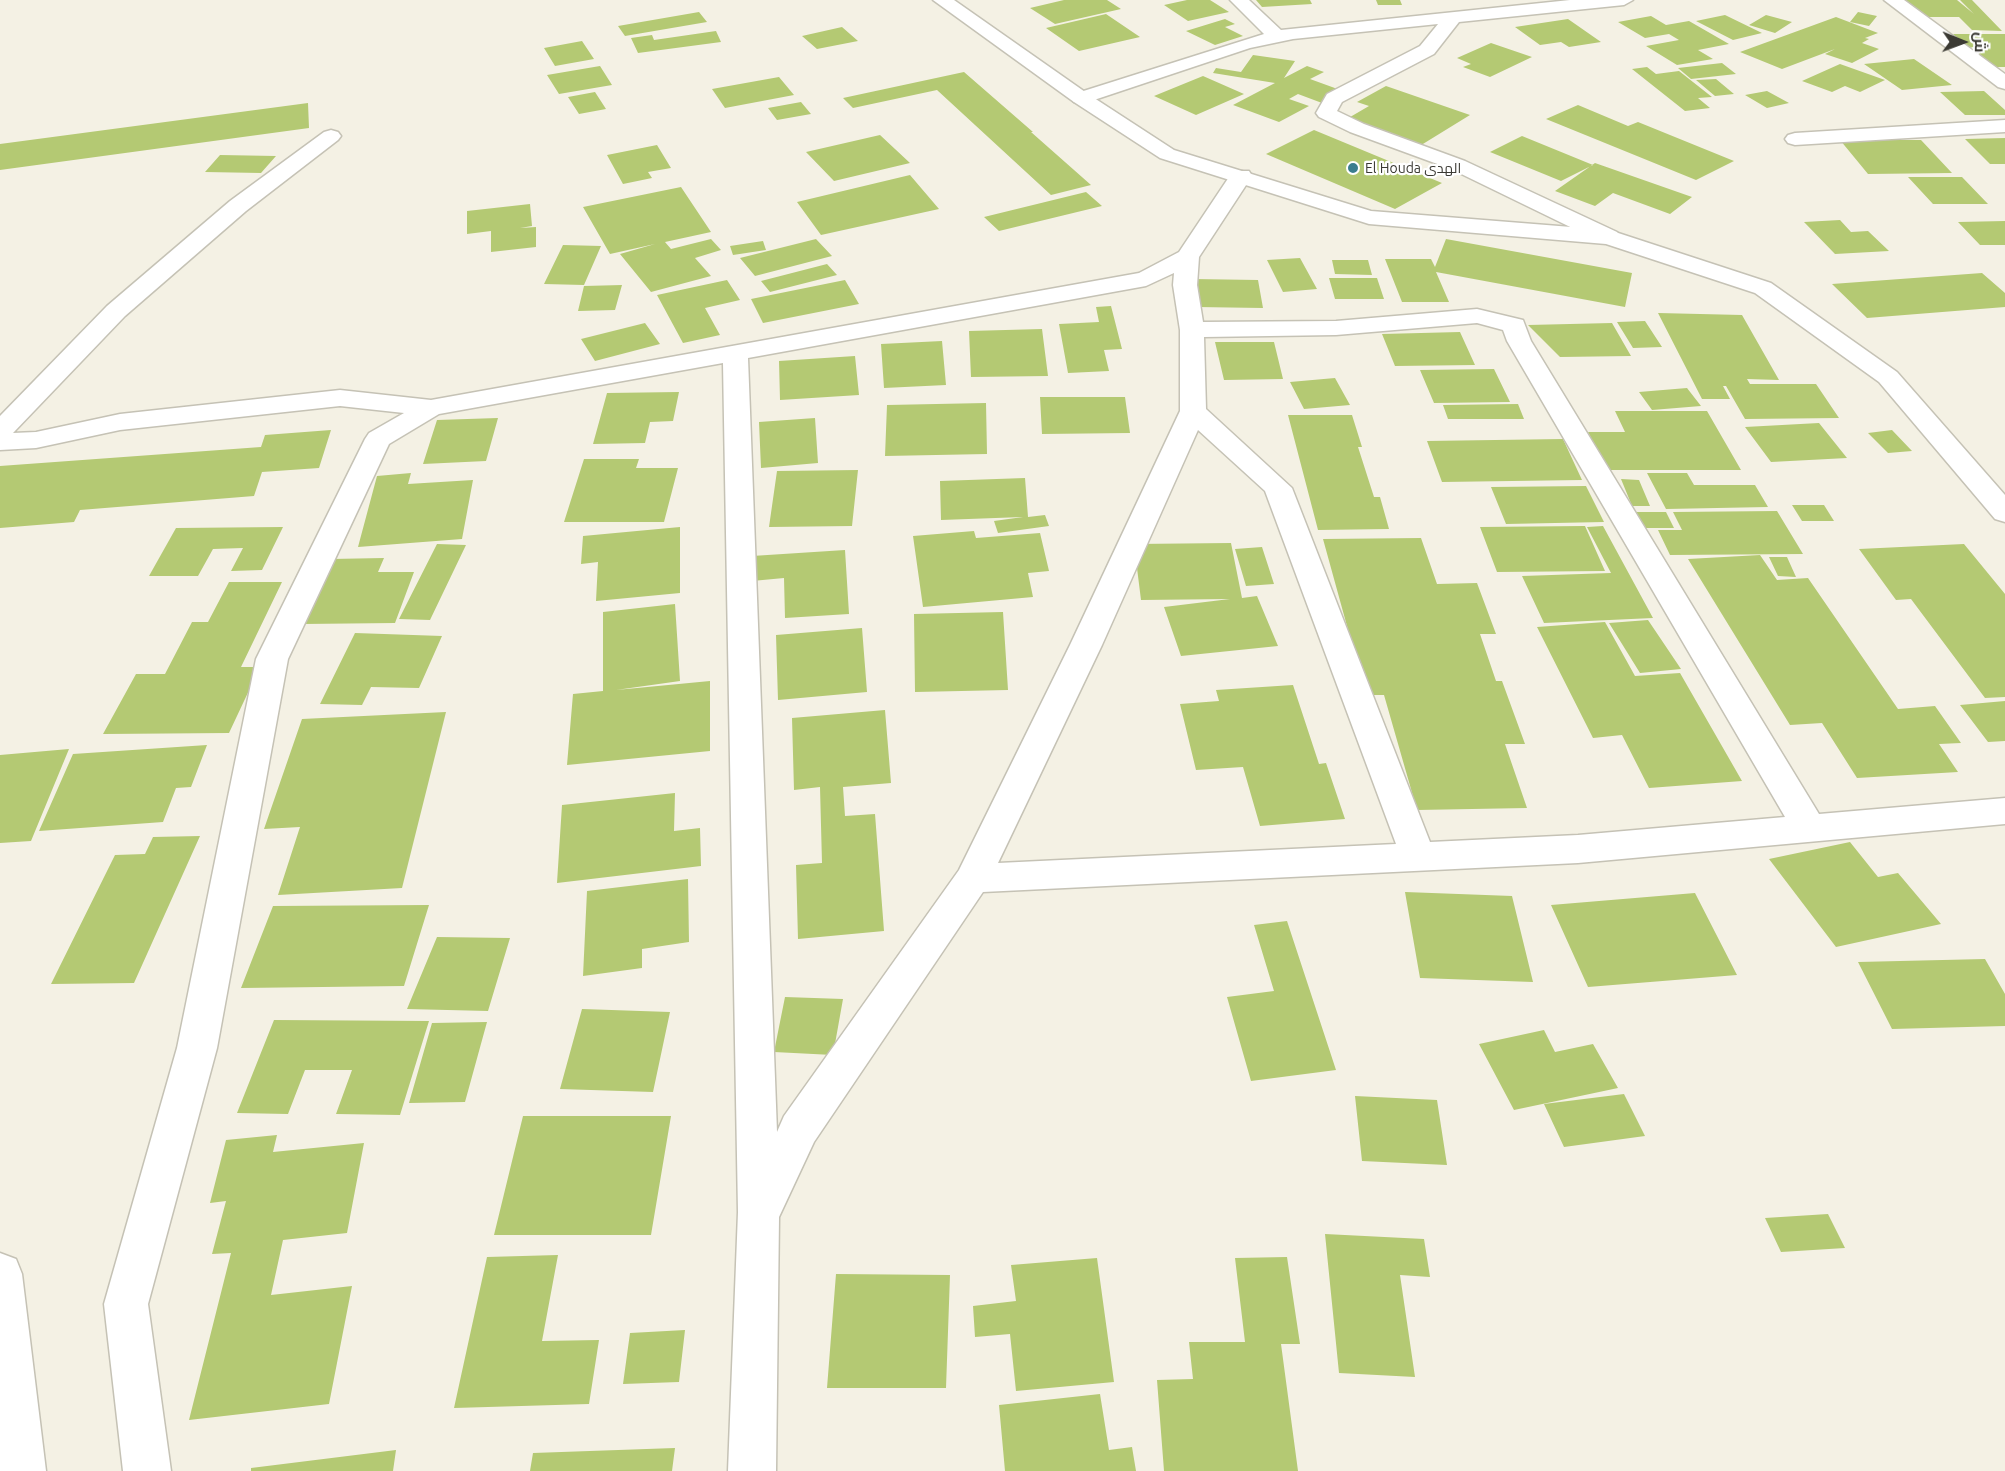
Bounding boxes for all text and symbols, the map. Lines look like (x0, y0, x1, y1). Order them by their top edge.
north arrow (1933, 12, 1993, 72)
text: ش (1972, 32, 1990, 53)
place label: El Houda الهدى (1365, 160, 1461, 176)
marker: El Houda الهدى (1346, 161, 1360, 175)

